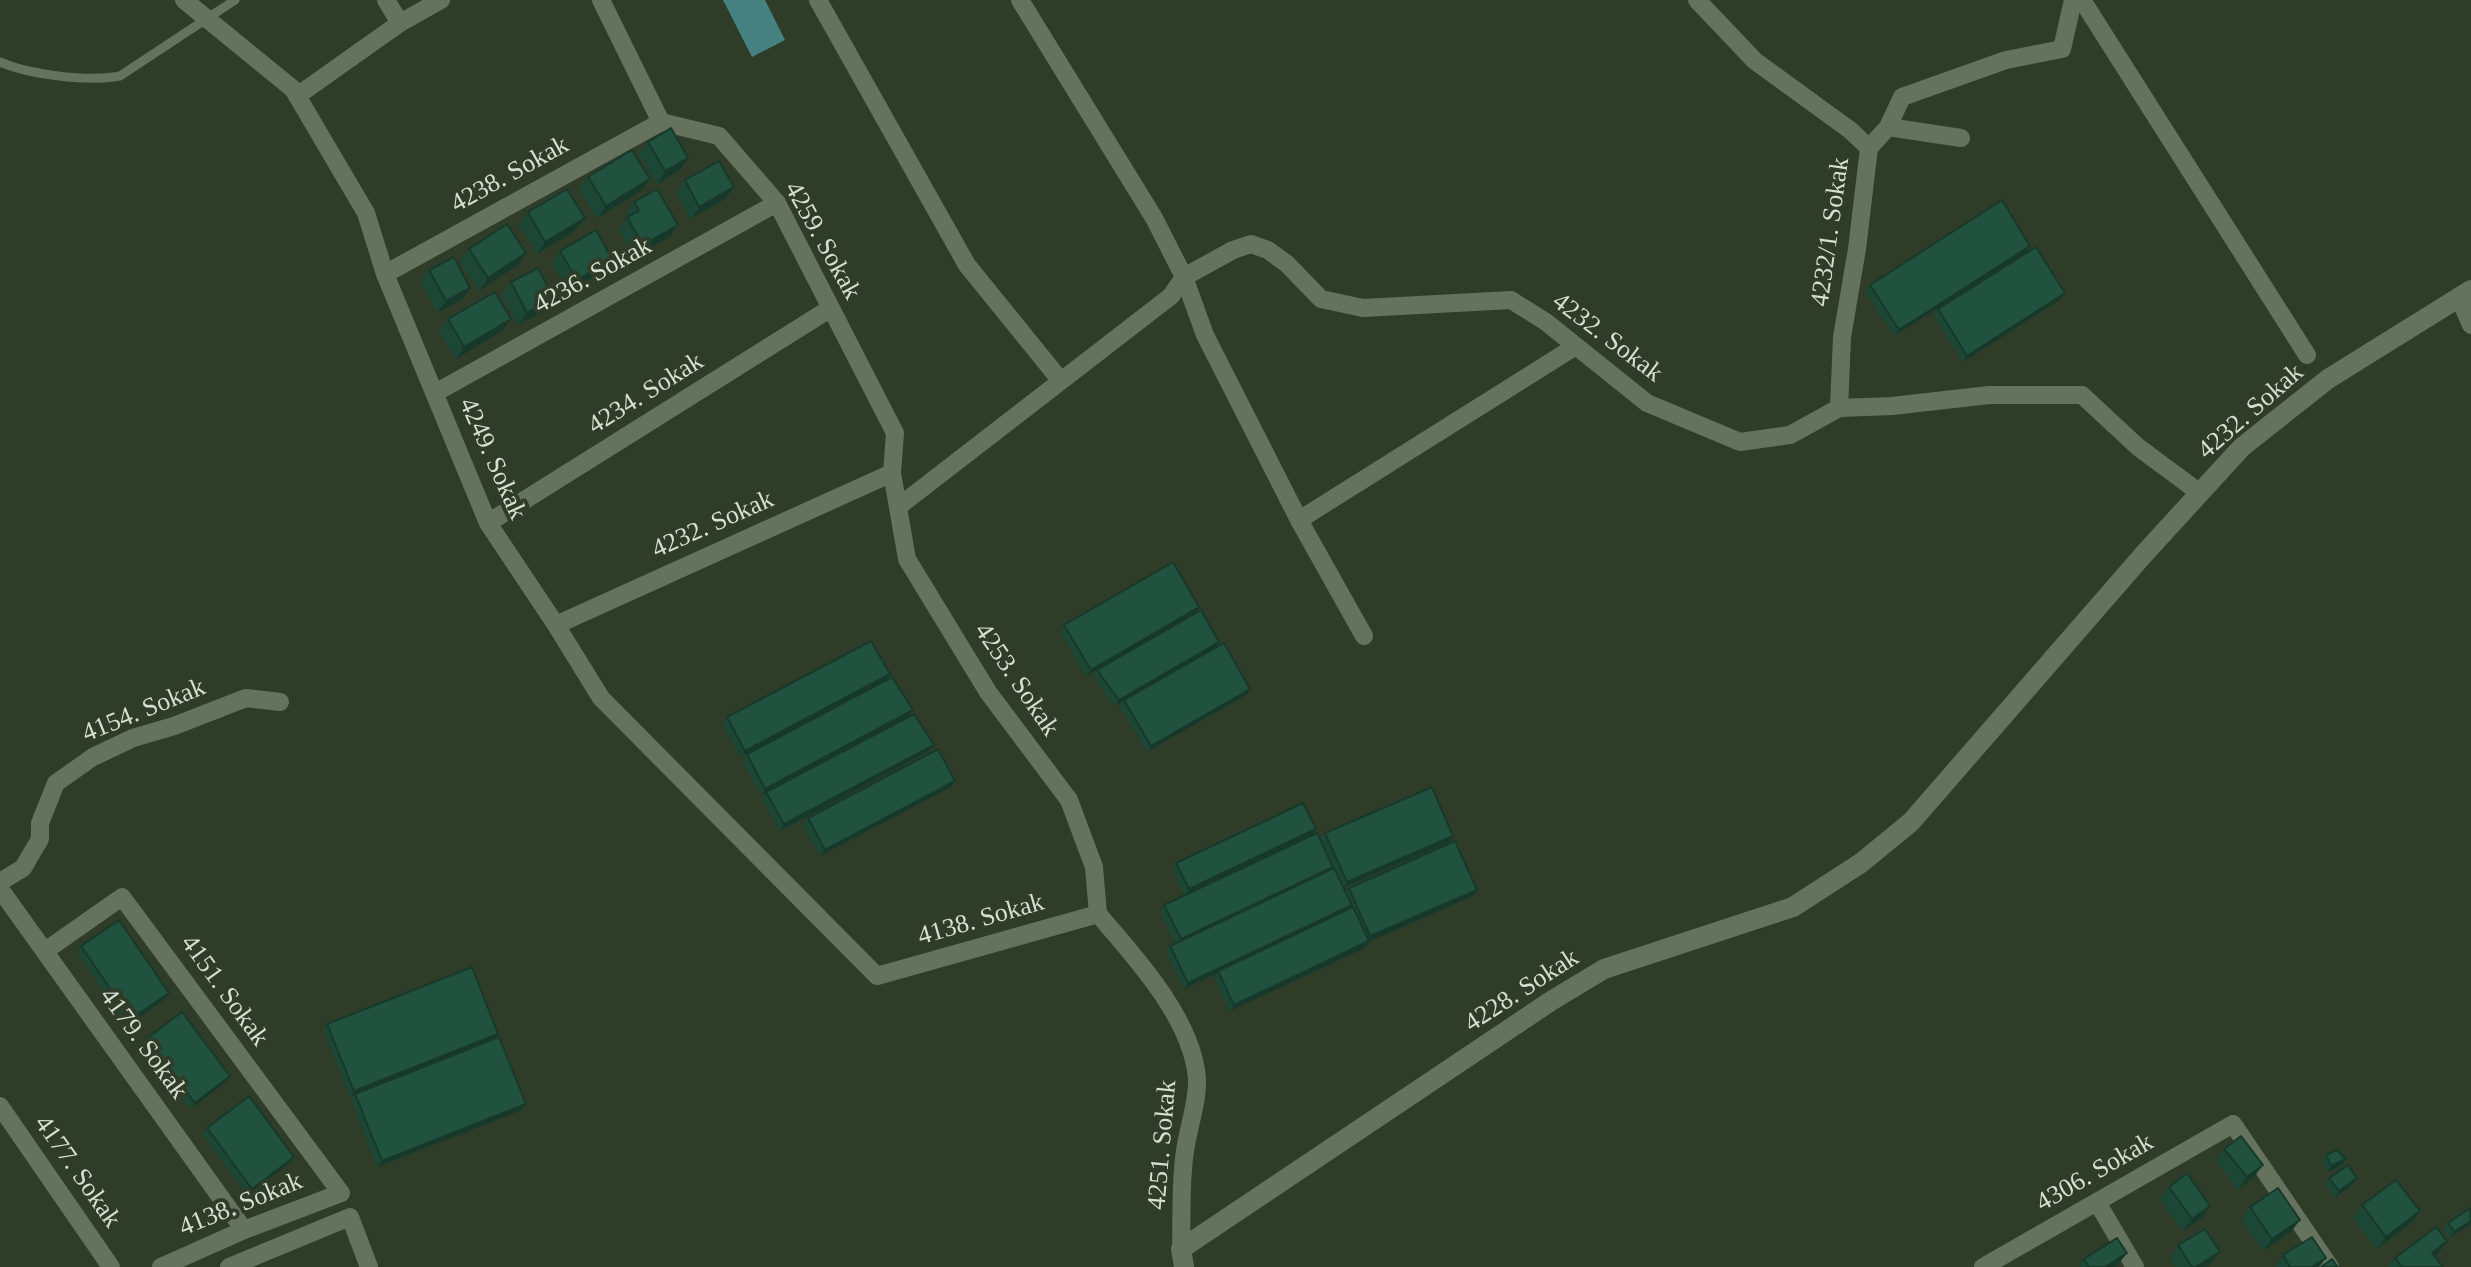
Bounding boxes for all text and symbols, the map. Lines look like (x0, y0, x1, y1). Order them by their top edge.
street label: 4238. Sokak (446, 130, 574, 220)
street label: 4232/1. Sokak (1805, 155, 1857, 309)
street label: 4259. Sokak (777, 177, 867, 305)
street label: 4236. Sokak (529, 231, 657, 321)
street label: 4232. Sokak (1546, 286, 1668, 390)
street label: 4234. Sokak (583, 346, 709, 442)
street label: 4232. Sokak (2192, 358, 2310, 466)
street label: 4249. Sokak (451, 393, 533, 525)
street label: 4232. Sokak (647, 484, 779, 566)
street label: 4253. Sokak (967, 617, 1065, 743)
street label: 4154. Sokak (78, 672, 210, 750)
street label: 4138. Sokak (914, 887, 1048, 953)
street label: 4151. Sokak (173, 929, 275, 1053)
street label: 4228. Sokak (1459, 943, 1585, 1039)
street label: 4179. Sokak (92, 982, 194, 1106)
street label: 4251. Sokak (1142, 1079, 1184, 1211)
street label: 4177. Sokak (27, 1110, 127, 1234)
street label: 4306. Sokak (2031, 1127, 2159, 1219)
street label: 4138. Sokak (175, 1166, 307, 1244)

